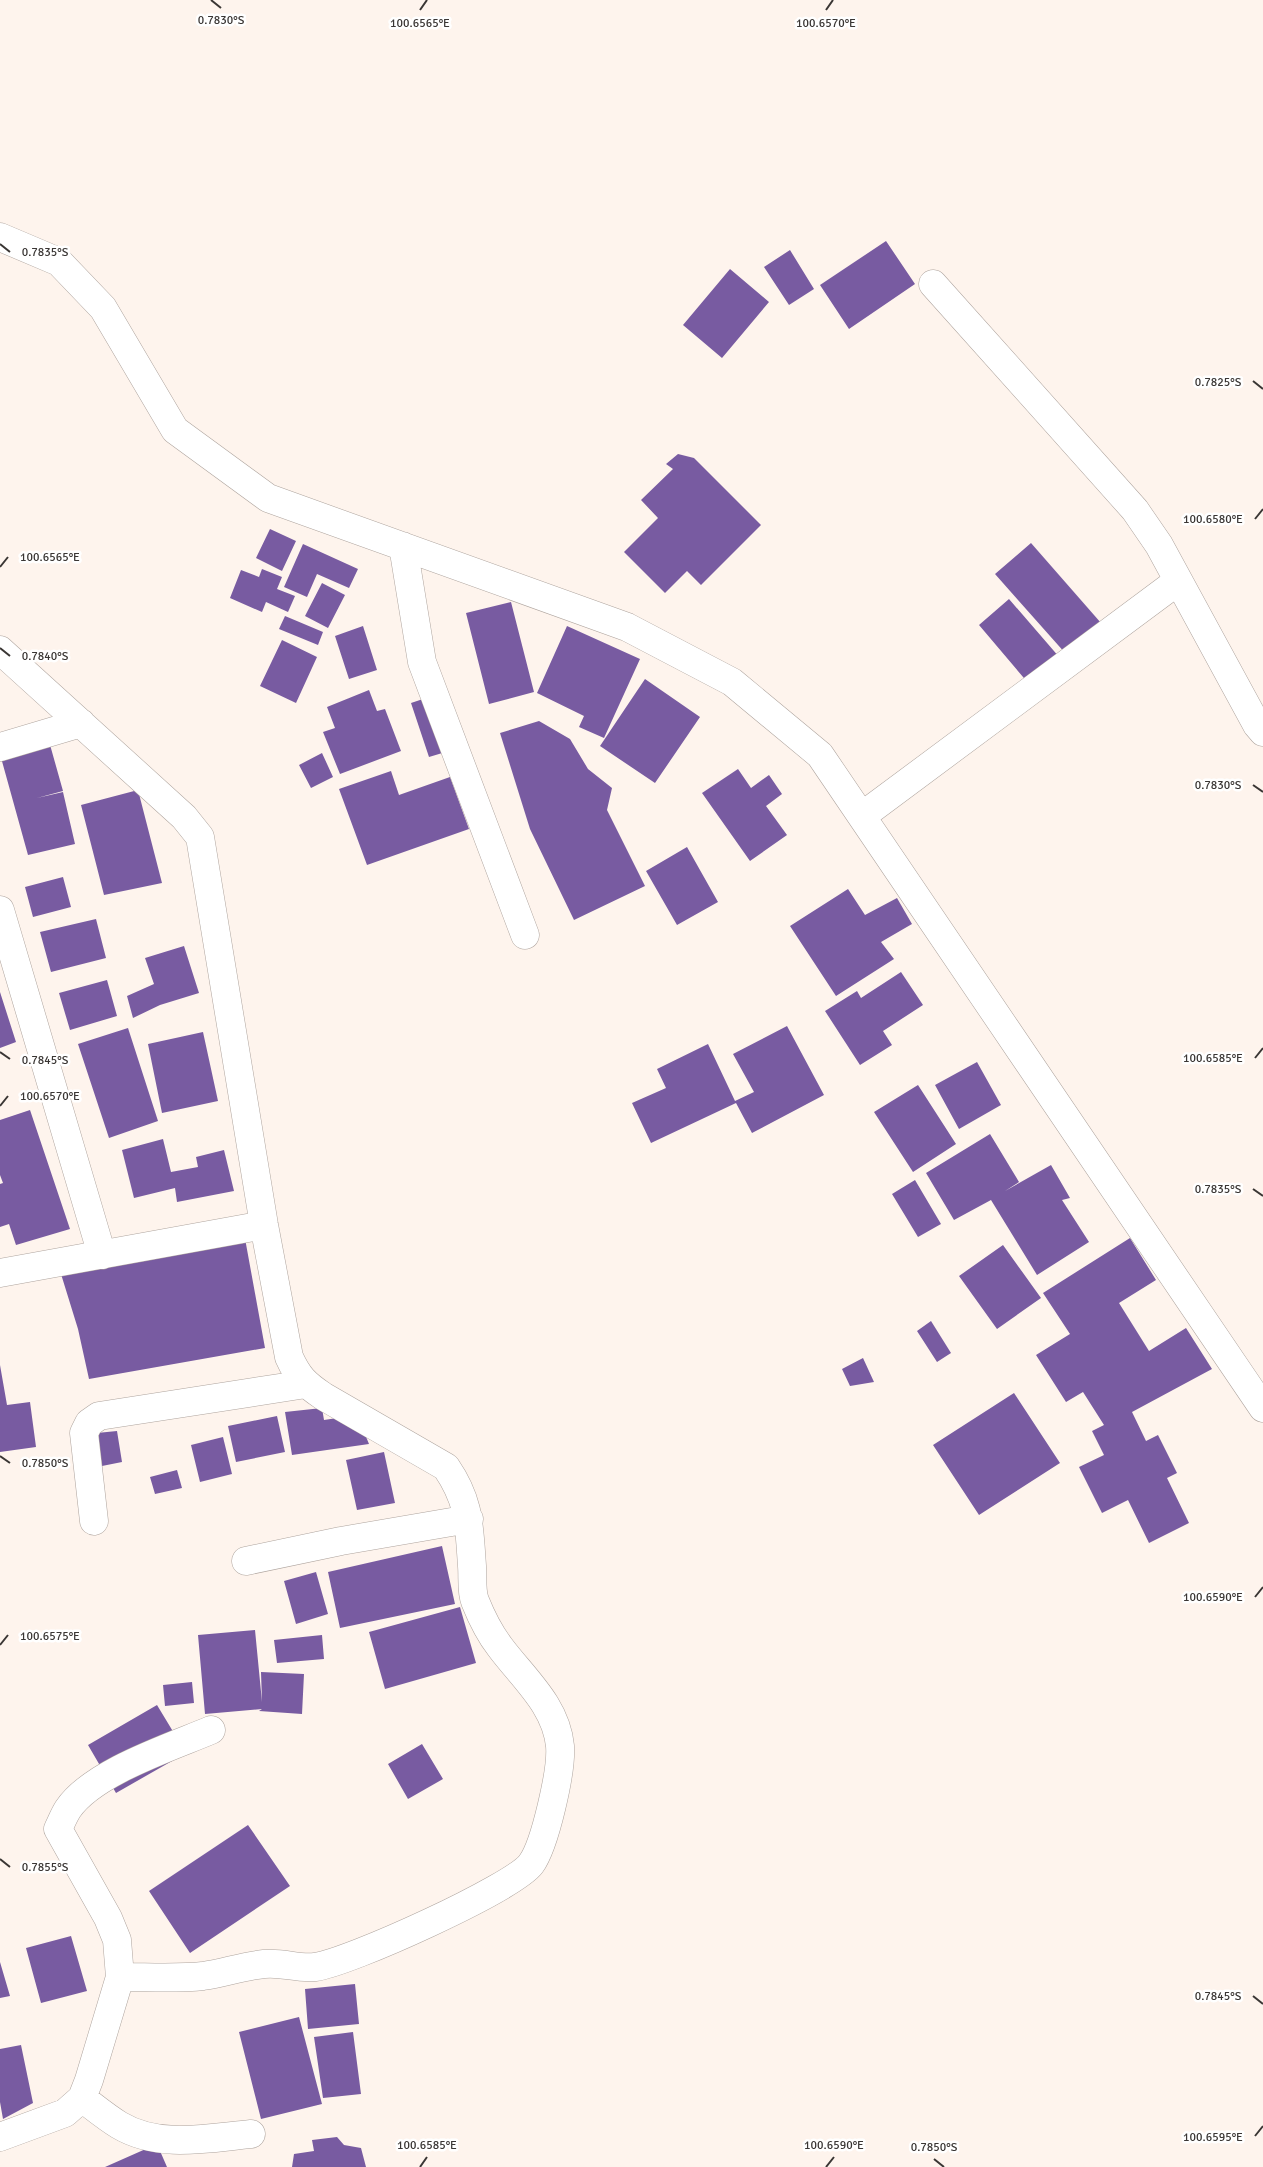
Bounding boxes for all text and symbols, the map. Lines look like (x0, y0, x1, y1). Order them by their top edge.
text: 0.7830°S (198, 13, 245, 28)
text: 100.6565°E (390, 16, 450, 31)
text: 100.6570°E (796, 16, 856, 31)
text: 0.7835°S (22, 245, 69, 260)
text: 0.7825°S (1195, 375, 1242, 390)
text: 100.6580°E (1183, 512, 1243, 527)
text: 100.6565°E (20, 550, 80, 565)
text: 0.7840°S (22, 649, 69, 664)
text: 0.7830°S (1195, 778, 1242, 793)
text: 100.6585°E (1183, 1051, 1243, 1066)
text: 0.7845°S (22, 1053, 69, 1068)
text: 100.6570°E (20, 1089, 80, 1104)
text: 0.7835°S (1195, 1182, 1242, 1197)
text: 0.7850°S (22, 1456, 69, 1471)
text: 100.6590°E (1183, 1590, 1243, 1605)
text: 100.6575°E (20, 1629, 80, 1644)
text: 0.7855°S (22, 1860, 69, 1875)
text: 0.7845°S (1195, 1989, 1242, 2004)
text: 100.6595°E (1183, 2130, 1243, 2145)
text: 100.6585°E (397, 2138, 457, 2153)
text: 100.6590°E (804, 2138, 864, 2153)
text: 0.7850°S (911, 2140, 958, 2155)

